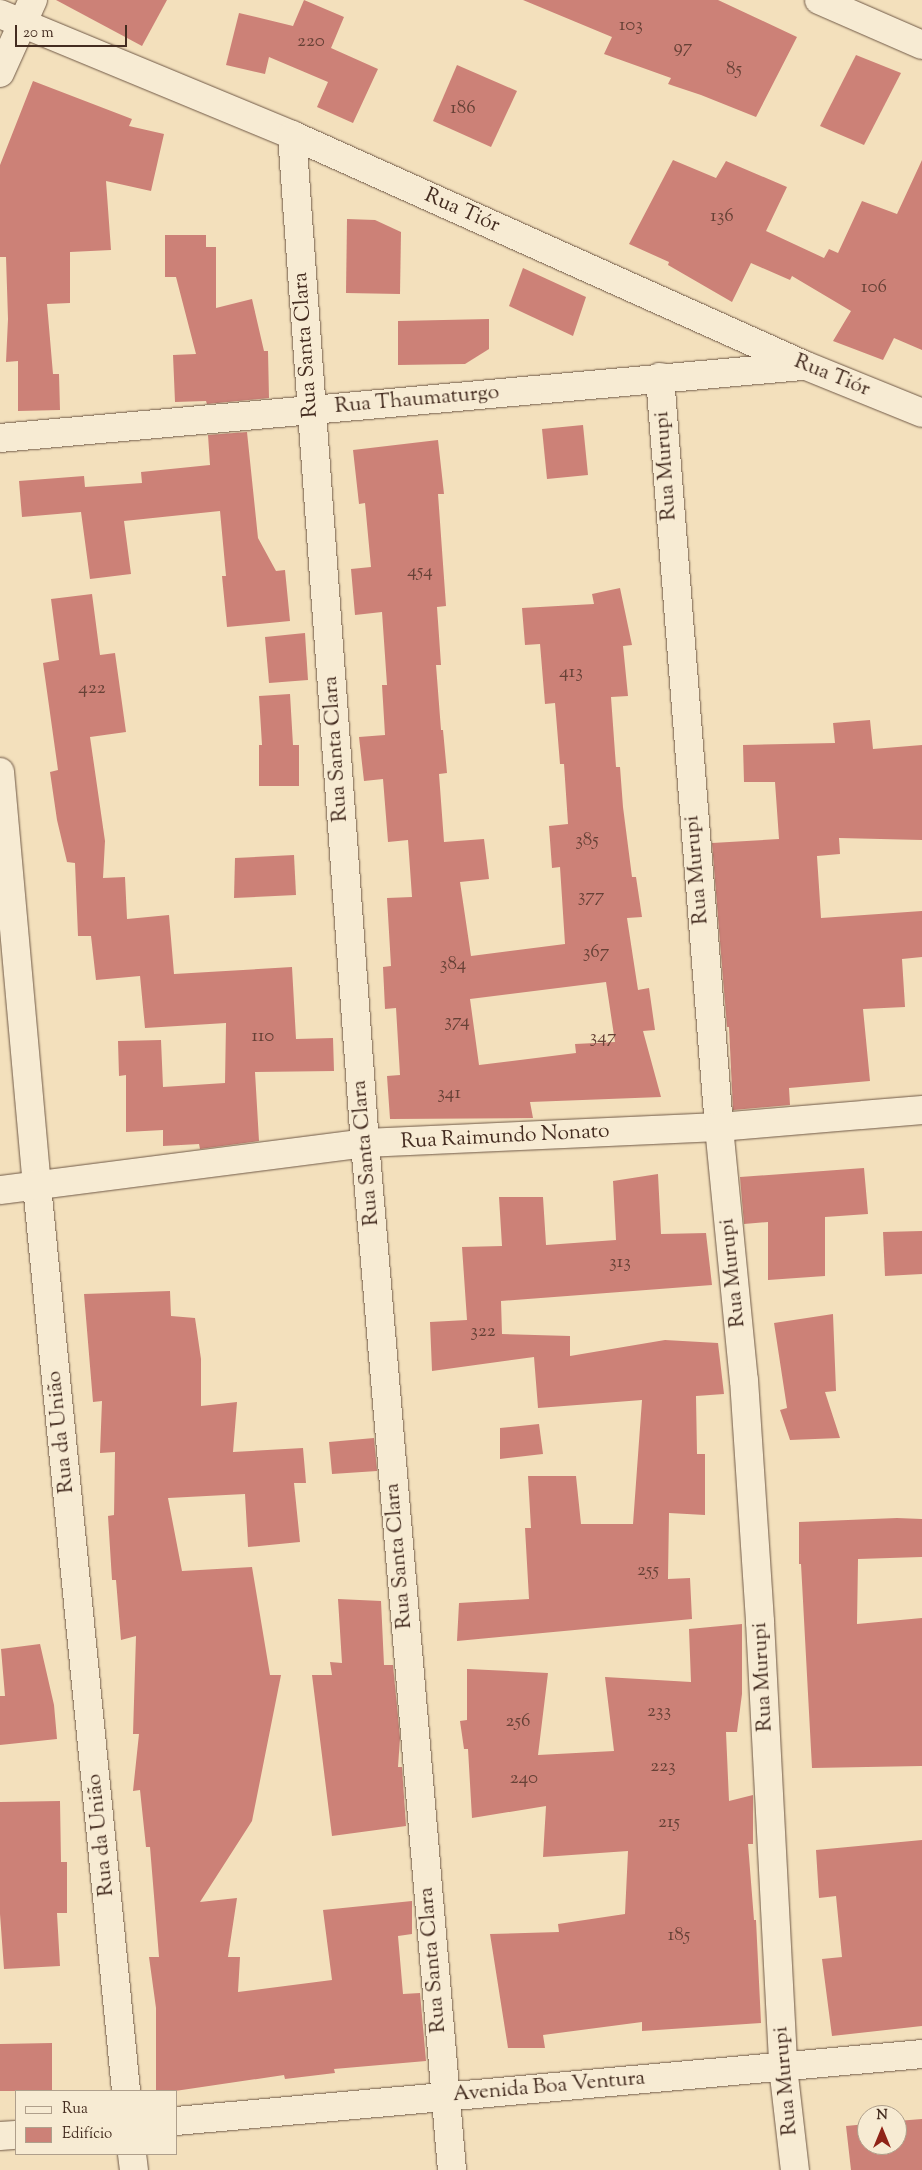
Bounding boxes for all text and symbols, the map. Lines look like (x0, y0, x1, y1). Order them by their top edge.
scale bar (18, 15, 130, 47)
house number: 103 (619, 15, 643, 37)
text: 20 m (23, 23, 54, 44)
house number: 220 (297, 31, 325, 53)
house number: 97 (674, 37, 692, 59)
house number: 85 (726, 59, 742, 81)
house number: 186 (450, 98, 476, 120)
street label: Rua Tiór (420, 183, 504, 239)
house number: 136 (710, 206, 734, 228)
street label: Rua Santa Clara (288, 271, 324, 419)
house number: 106 (861, 277, 887, 299)
street label: Rua Tiór (790, 349, 874, 403)
street label: Rua Thaumaturgo (334, 380, 500, 420)
street label: Rua Murupi (650, 411, 682, 521)
house number: 454 (407, 561, 433, 583)
house number: 413 (559, 662, 583, 684)
street label: Rua Santa Clara (318, 675, 354, 823)
house number: 422 (78, 678, 106, 700)
street label: Rua Murupi (680, 814, 714, 926)
house number: 385 (575, 830, 599, 852)
house number: 377 (578, 886, 604, 908)
house number: 367 (583, 942, 609, 964)
house number: 384 (440, 954, 466, 976)
house number: 374 (444, 1011, 470, 1033)
house number: 110 (252, 1026, 274, 1048)
house number: 347 (590, 1027, 616, 1049)
street label: Rua Santa Clara (347, 1079, 385, 1227)
house number: 341 (437, 1083, 461, 1105)
street label: Rua Raimundo Nonato (400, 1119, 610, 1155)
street label: Rua Murupi (715, 1217, 751, 1329)
house number: 313 (609, 1252, 631, 1274)
house number: 322 (470, 1321, 496, 1343)
street label: Rua da União (42, 1369, 80, 1495)
street label: Rua Santa Clara (380, 1482, 418, 1630)
house number: 255 (637, 1560, 659, 1582)
street label: Rua Murupi (748, 1622, 778, 1732)
house number: 233 (647, 1701, 671, 1723)
house number: 256 (506, 1711, 530, 1733)
house number: 223 (650, 1756, 676, 1778)
house number: 240 (510, 1768, 538, 1790)
street label: Rua da União (82, 1772, 120, 1898)
house number: 215 (658, 1812, 680, 1834)
street label: Rua Santa Clara (414, 1886, 452, 2034)
house number: 185 (668, 1925, 690, 1947)
street label: Rua Murupi (769, 2025, 803, 2137)
street label: Avenida Boa Ventura (452, 2066, 646, 2108)
legend (15, 2090, 178, 2155)
text: Rua (62, 2099, 88, 2120)
north arrow (857, 2105, 907, 2155)
text: N (876, 2106, 888, 2126)
text: Edifício (62, 2124, 112, 2145)

